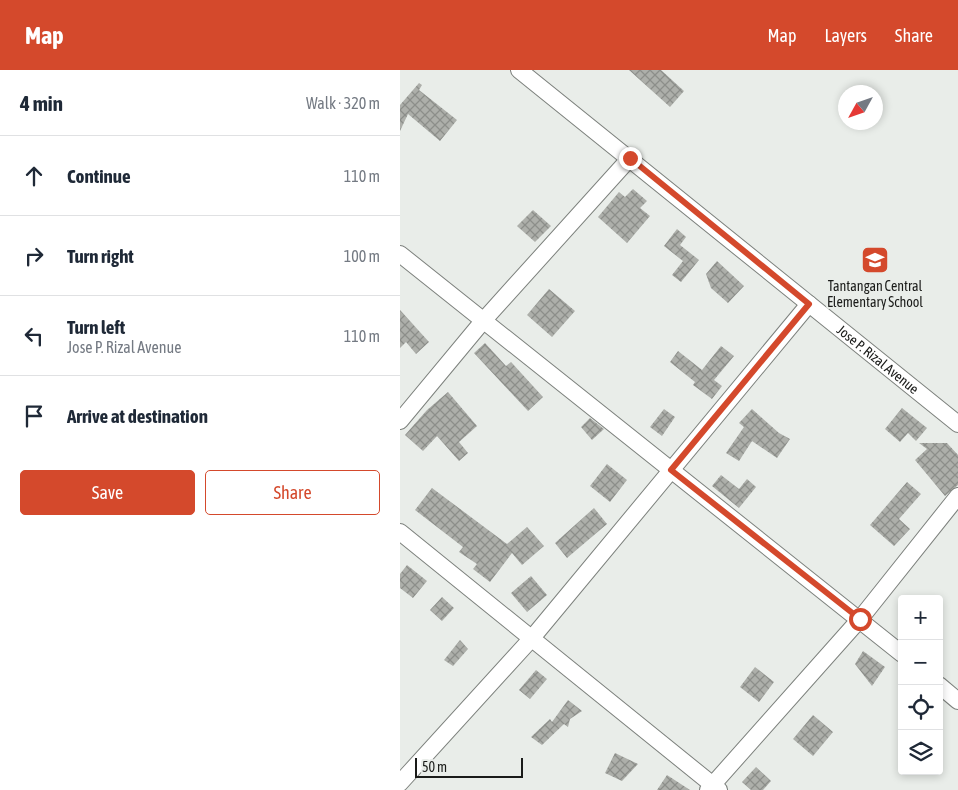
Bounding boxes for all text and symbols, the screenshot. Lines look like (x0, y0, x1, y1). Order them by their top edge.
text: Map (25, 22, 64, 49)
text: Map (767, 25, 796, 46)
text: Layers (824, 25, 867, 46)
text: Share (895, 25, 933, 46)
north arrow (838, 85, 883, 130)
text: 4 min (20, 91, 63, 115)
text: Walk · 320 m (306, 94, 380, 112)
route end (619, 147, 642, 170)
icon: ahead (20, 162, 48, 190)
text: Continue (67, 165, 131, 187)
text: 110 m (344, 167, 380, 185)
icon: right (20, 242, 48, 270)
text: Turn right (67, 245, 134, 267)
school or university icon: Tantangan Central Elementary School (860, 245, 890, 275)
text: 100 m (344, 247, 380, 265)
place label: Tantangan Central Elementary School (827, 278, 923, 310)
text: Turn left (67, 316, 125, 338)
icon: left (20, 322, 48, 350)
street label: Jose P. Rizal Avenue (834, 322, 922, 397)
text: 110 m (344, 327, 380, 345)
text: Jose P. Rizal Avenue (67, 338, 181, 356)
icon: arrive (20, 402, 48, 430)
text: Arrive at destination (67, 405, 208, 427)
button: Save (20, 470, 195, 515)
button: Share (205, 470, 380, 515)
map controls (898, 595, 943, 775)
button: + (898, 595, 943, 640)
route start (849, 608, 872, 631)
button: − (898, 640, 943, 685)
button: locate (898, 685, 943, 730)
button: layers (898, 730, 943, 775)
scale bar (415, 755, 522, 778)
text: 50 m (422, 759, 447, 775)

